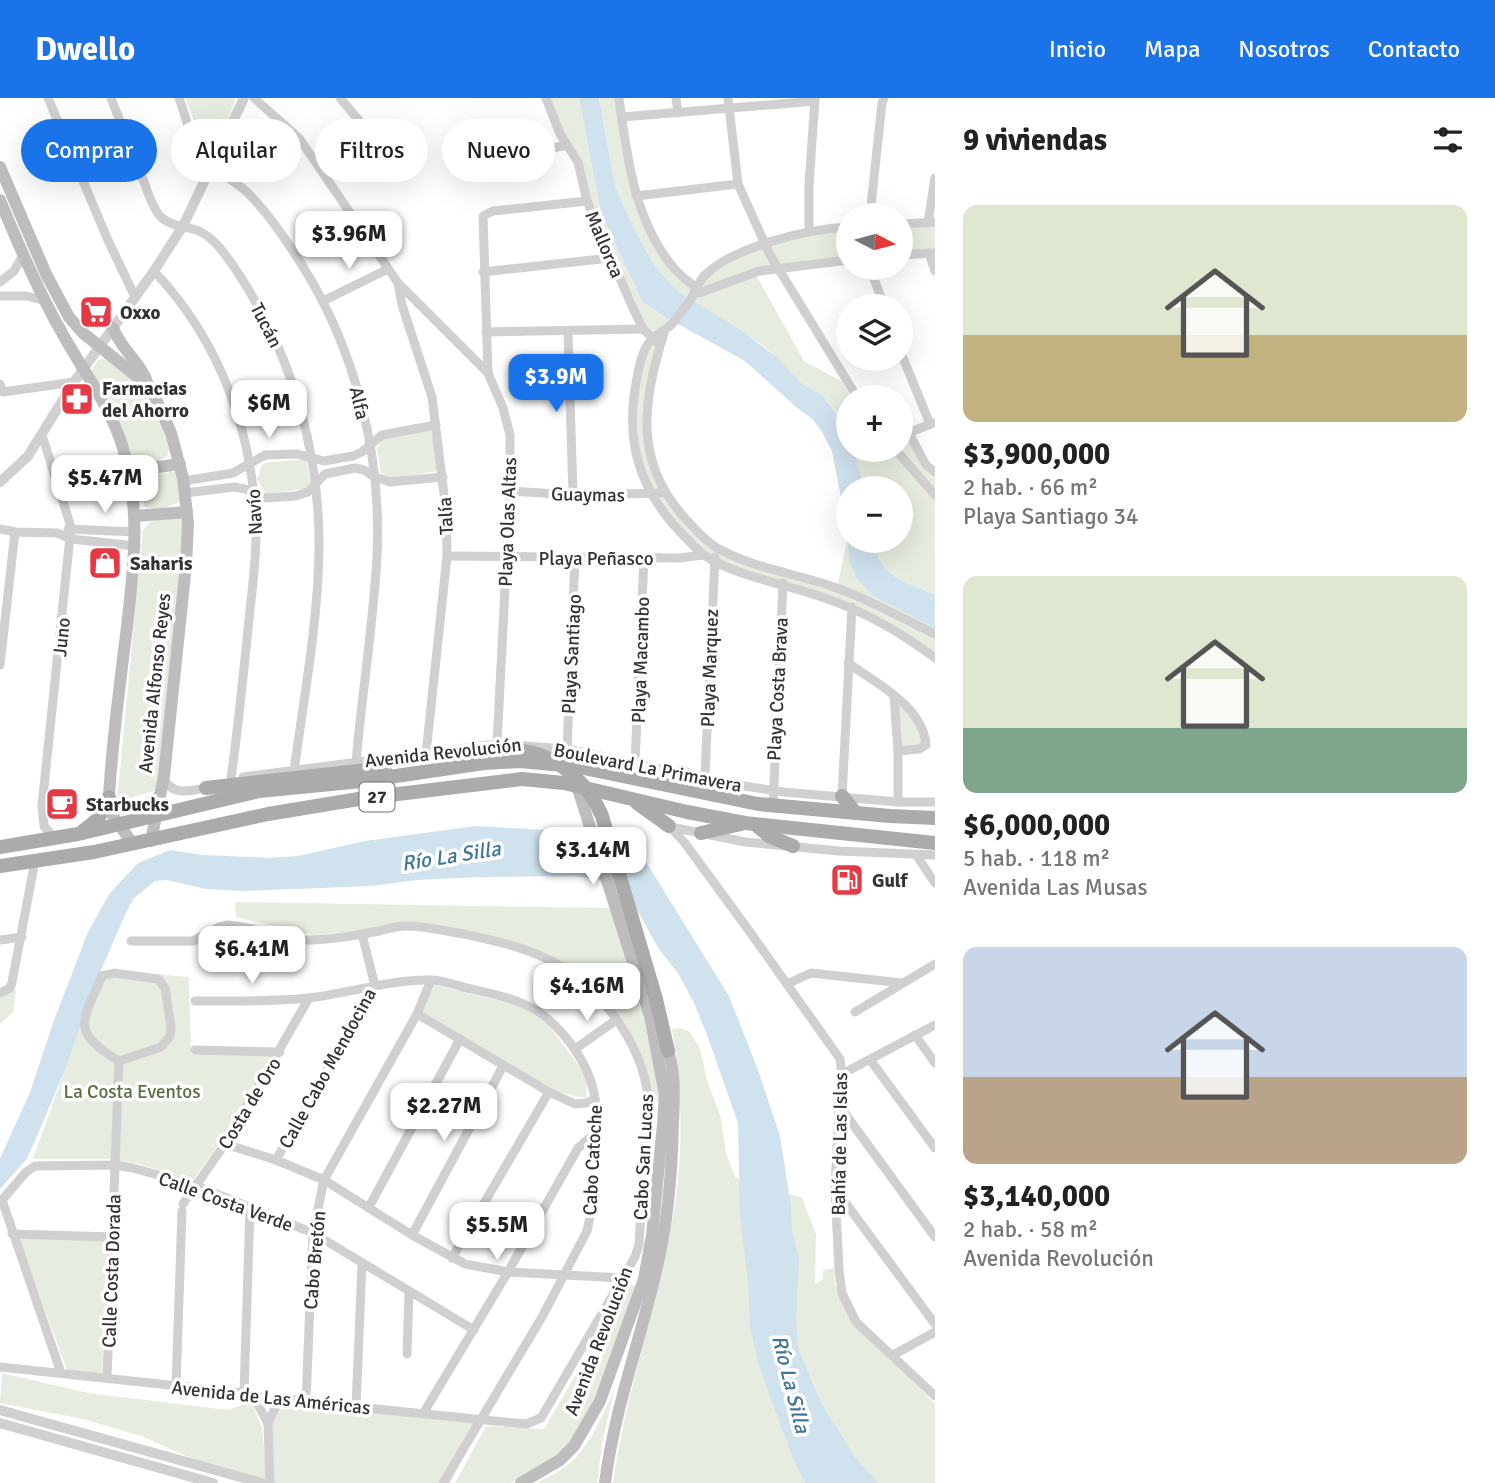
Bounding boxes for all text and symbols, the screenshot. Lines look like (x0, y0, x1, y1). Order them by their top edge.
text: Dwello (35, 29, 135, 70)
text: Inicio (1049, 34, 1106, 64)
text: Mapa (1144, 34, 1200, 64)
text: Nosotros (1238, 34, 1330, 64)
text: Contacto (1368, 34, 1460, 64)
chip: Comprar (21, 119, 157, 182)
chip: Alquilar (171, 119, 301, 182)
chip: Filtros (315, 119, 428, 182)
chip: Nuevo (442, 119, 555, 182)
icon: filters (1429, 121, 1467, 159)
text: 9 viviendas (963, 122, 1107, 159)
north arrow (836, 203, 914, 280)
map controls (836, 203, 913, 553)
street label: Mallorca (579, 207, 629, 282)
pin: $3.96M (292, 212, 406, 271)
text: $3.96M (311, 219, 387, 248)
icon: home (1152, 250, 1278, 376)
supermarket icon: Oxxo (77, 293, 115, 331)
button: layers (836, 294, 913, 371)
street label: Tucán (245, 299, 287, 352)
place label: Oxxo (120, 301, 160, 325)
pin: $3.9M (507, 354, 605, 414)
text: $3.9M (524, 362, 588, 391)
place label: Farmacias del Ahorro (102, 377, 189, 423)
pharmacy icon: Farmacias del Ahorro (58, 380, 96, 418)
pin: $6M (235, 380, 303, 440)
street label: Alfa (344, 385, 374, 422)
button: + (836, 385, 913, 462)
text: $6M (247, 388, 291, 417)
text: $3,900,000 (963, 436, 1110, 473)
pin: $5.47M (48, 456, 162, 515)
street label: Playa Olas Altas (494, 457, 522, 587)
text: $5.47M (67, 463, 143, 492)
text: 2 hab. · 66 m² (963, 473, 1098, 502)
button: − (836, 476, 913, 553)
street label: Guaymas (551, 482, 625, 508)
street label: Navío (242, 488, 268, 536)
street label: Talía (433, 496, 459, 535)
text: Playa Santiago 34 (963, 502, 1138, 531)
shop icon: Saharis (86, 544, 124, 582)
street label: Playa Peñasco (538, 547, 654, 571)
place label: Saharis (130, 552, 192, 576)
street label: Avenida Alfonso Reyes (134, 592, 176, 774)
street label: Playa Santiago (557, 593, 587, 715)
street label: Playa Macambo (627, 596, 655, 724)
street label: Playa Marquez (696, 608, 724, 728)
street label: Juno (48, 616, 76, 658)
street label: Playa Costa Brava (762, 617, 794, 762)
icon: home (1152, 621, 1278, 747)
street label: Avenida Revolución (363, 733, 523, 773)
street label: Boulevard La Primavera (552, 738, 744, 798)
road number: 27 (360, 782, 394, 812)
cafe icon: Starbucks (43, 785, 81, 823)
place label: Starbucks (86, 793, 169, 817)
text: $6,000,000 (963, 807, 1110, 844)
pin: $3.14M (536, 828, 650, 887)
water label: Río La Silla (400, 835, 504, 877)
text: $3.14M (555, 835, 631, 864)
text: 5 hab. · 118 m² (963, 844, 1110, 873)
fuel station icon: Gulf (828, 861, 866, 899)
place label: Gulf (872, 869, 909, 893)
text: Avenida Las Musas (963, 873, 1148, 902)
pin: $6.41M (195, 926, 309, 986)
text: $6.41M (214, 934, 290, 963)
pin: $4.16M (530, 964, 644, 1023)
text: $4.16M (549, 971, 625, 1000)
street label: Calle Cabo Mendocina (274, 984, 382, 1153)
icon: home (1152, 992, 1278, 1118)
street label: Costa de Oro (213, 1053, 287, 1154)
street label: Bahía de Las Islas (827, 1072, 853, 1216)
park label: La Costa Eventos (64, 1080, 200, 1104)
pin: $2.27M (387, 1084, 501, 1143)
text: $2.27M (406, 1091, 482, 1120)
street label: Cabo San Lucas (629, 1093, 659, 1221)
street label: Cabo Catoche (578, 1104, 608, 1216)
street label: Calle Costa Verde (155, 1167, 296, 1237)
text: $3,140,000 (963, 1178, 1110, 1215)
street label: Calle Costa Dorada (97, 1194, 127, 1348)
pin: $5.5M (448, 1202, 546, 1262)
street label: Cabo Bretón (299, 1210, 331, 1311)
text: $5.5M (465, 1210, 529, 1239)
text: 2 hab. · 58 m² (963, 1215, 1098, 1244)
text: Avenida Revolución (963, 1244, 1154, 1273)
street label: Avenida Revolución (559, 1264, 638, 1419)
water label: Río La Silla (766, 1332, 816, 1437)
street label: Avenida de Las Américas (170, 1376, 372, 1420)

